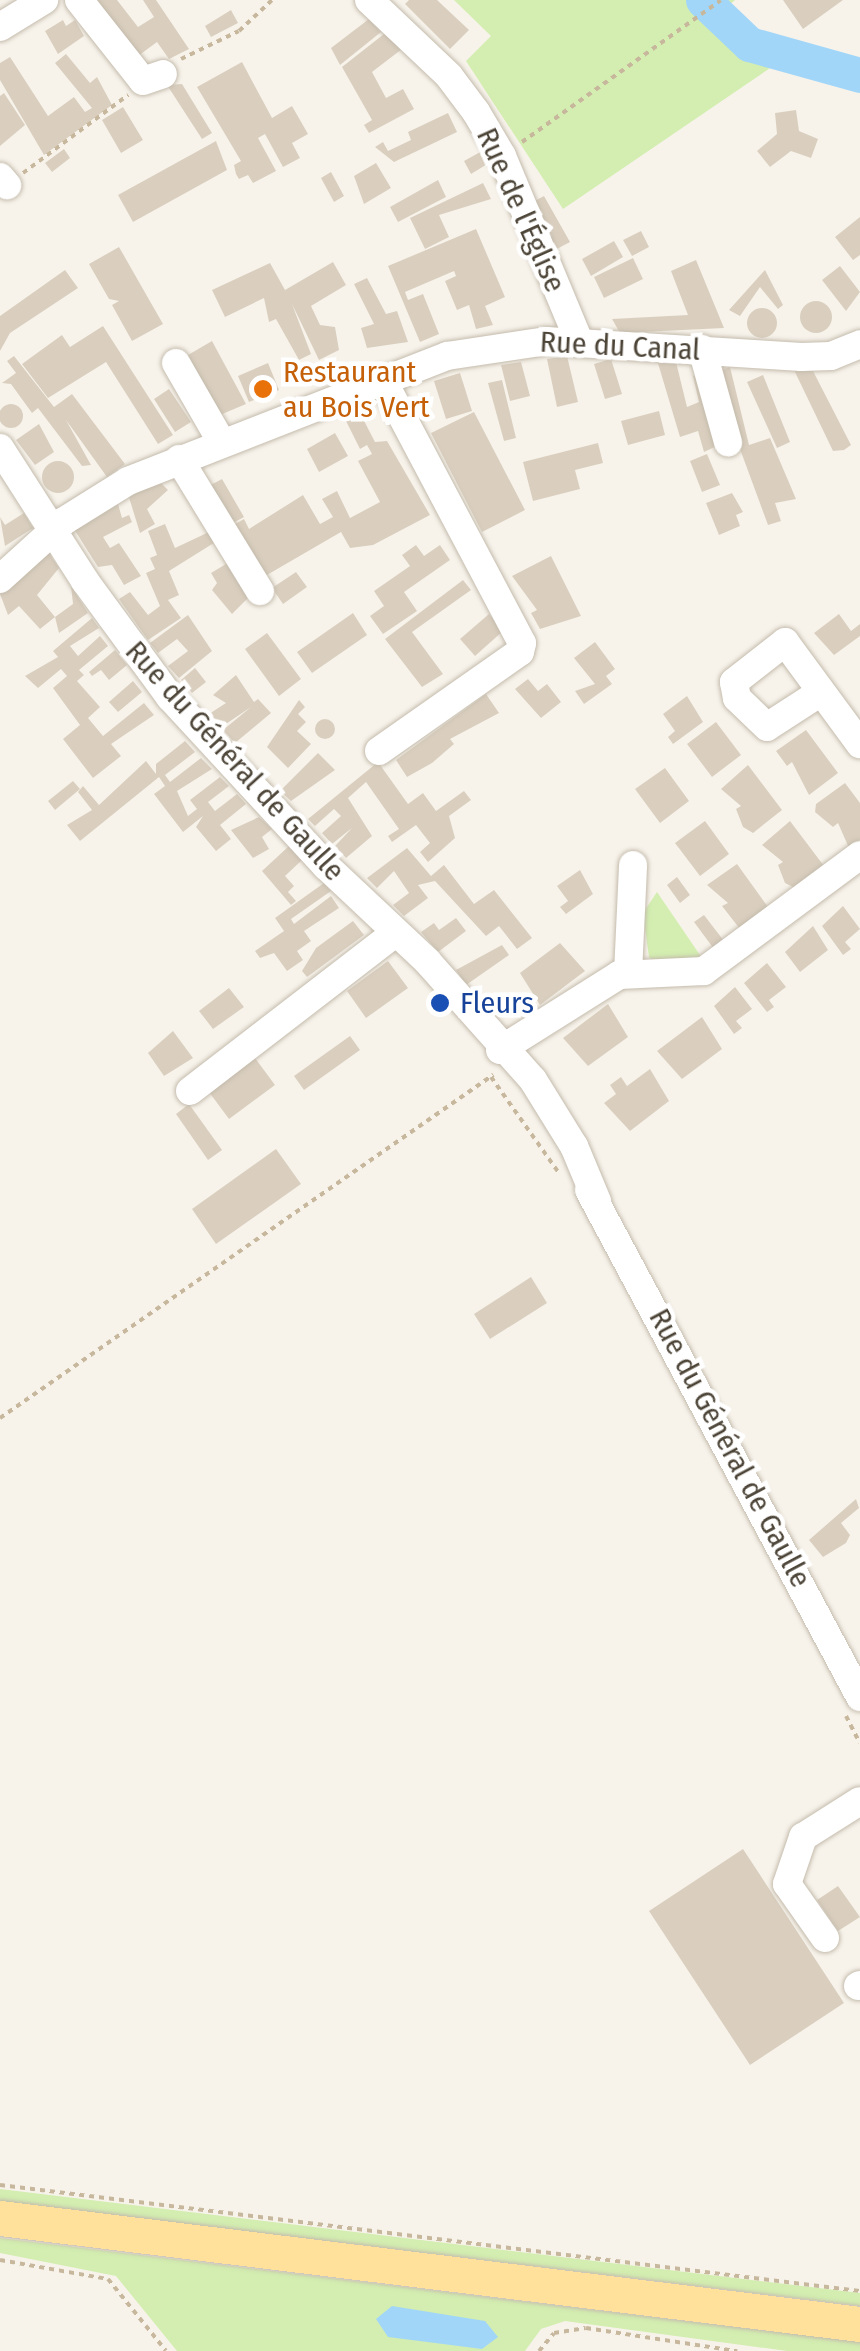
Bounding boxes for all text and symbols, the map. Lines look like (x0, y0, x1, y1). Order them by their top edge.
street label: Rue de l'Église (469, 122, 573, 298)
street label: Rue du Canal (539, 324, 701, 368)
place label: Restaurant au Bois Vert (283, 354, 430, 424)
marker: Restaurant au Bois Vert (252, 378, 274, 400)
street label: Rue du Général de Gaulle (118, 634, 352, 888)
place label: Fleurs (460, 985, 534, 1021)
marker: Fleurs (429, 992, 451, 1014)
street label: Rue du Général de Gaulle (641, 1303, 819, 1593)

